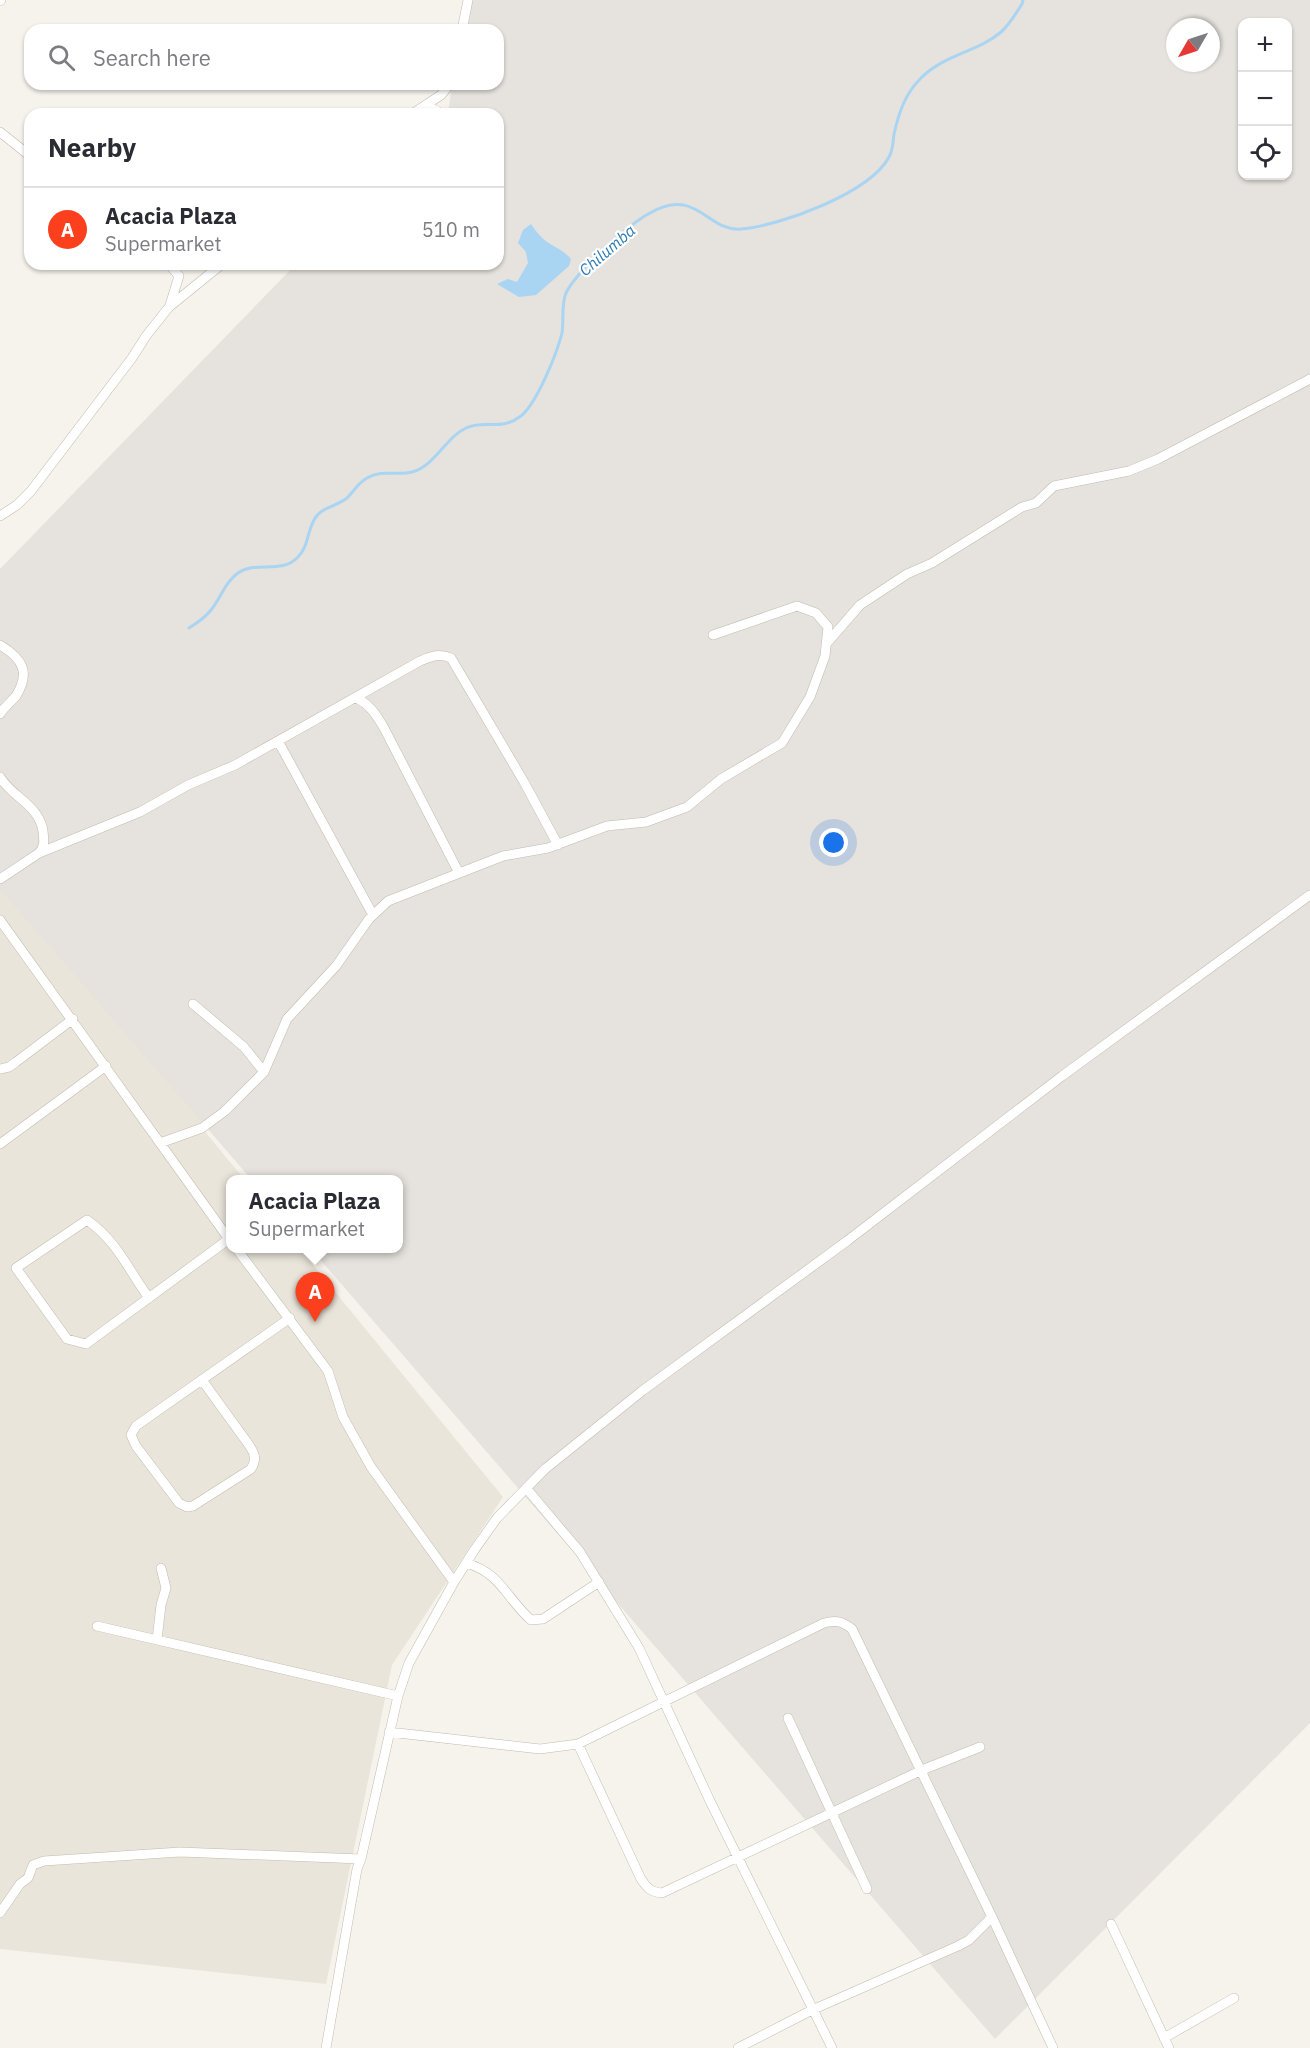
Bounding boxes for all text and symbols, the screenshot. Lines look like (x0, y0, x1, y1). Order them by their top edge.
north arrow (1166, 18, 1220, 72)
map controls (1238, 18, 1292, 180)
button: + (1238, 18, 1292, 72)
search box (24, 24, 504, 90)
icon: search (45, 41, 78, 74)
text: Search here (93, 43, 211, 72)
button: − (1238, 72, 1292, 126)
button: locate (1238, 126, 1292, 180)
text: Nearby (48, 130, 136, 164)
text: Acacia Plaza (105, 201, 237, 230)
text: A (61, 216, 74, 243)
text: 510 m (422, 216, 480, 243)
water label: Chilumba (575, 220, 639, 280)
text: Supermarket (105, 230, 222, 257)
your location (819, 828, 848, 857)
popup (226, 1175, 403, 1253)
text: Acacia Plaza (249, 1186, 380, 1215)
text: Supermarket (249, 1215, 365, 1242)
pin: A (296, 1272, 334, 1322)

